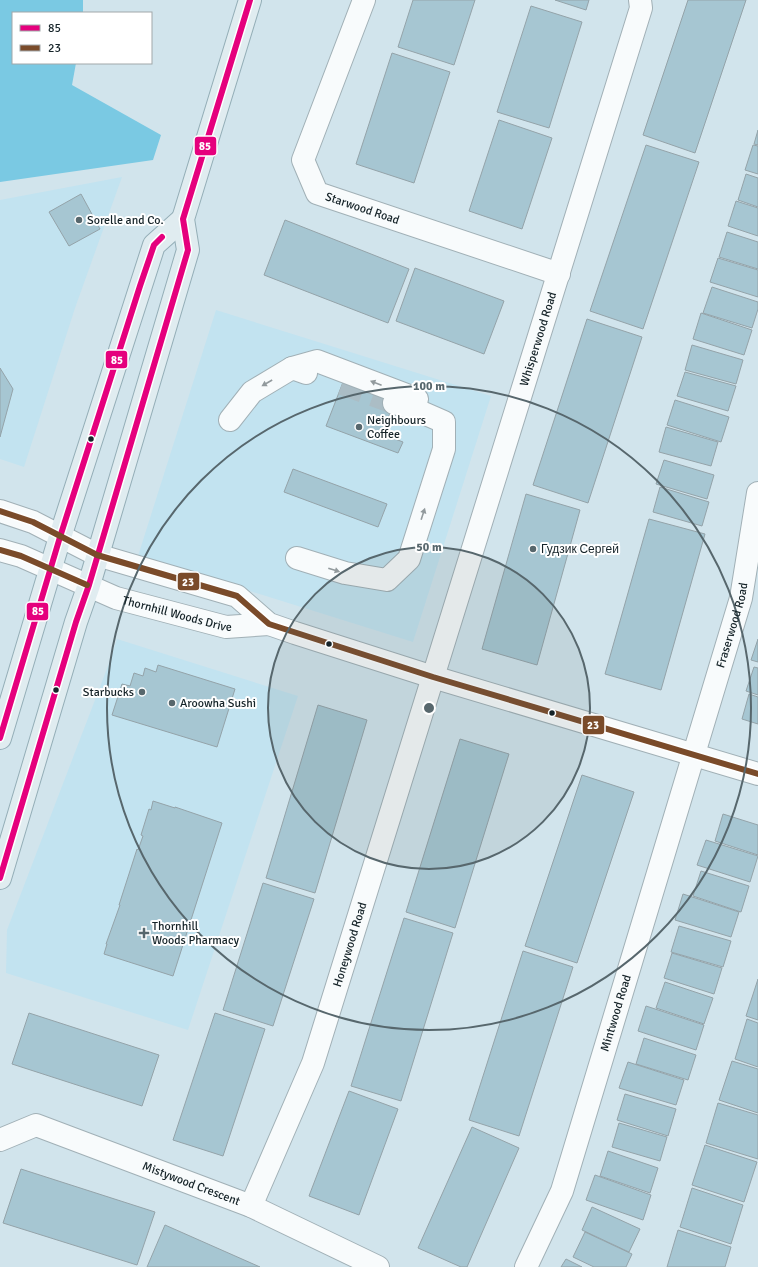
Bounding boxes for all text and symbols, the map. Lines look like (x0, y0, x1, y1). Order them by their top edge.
legend (12, 12, 152, 64)
text: 85 (48, 21, 61, 36)
text: 23 (48, 41, 61, 56)
line badge: 85 (194, 136, 217, 156)
text: 85 (199, 140, 211, 153)
street label: Starwood Road (323, 189, 402, 228)
place label: Sorelle and Co. (87, 213, 164, 228)
marker: Sorelle and Co. (74, 215, 84, 225)
street label: Whisperwood Road (516, 290, 560, 388)
line badge: 85 (105, 350, 128, 369)
text: 85 (111, 354, 123, 367)
one-way arrow (261, 379, 273, 386)
text: 100 m (413, 379, 445, 394)
one-way arrow (369, 380, 381, 386)
place label: Neighbours Coffee (367, 413, 426, 442)
marker: Neighbours Coffee (354, 422, 364, 432)
unlabelled marker (86, 434, 96, 444)
one-way arrow (420, 508, 426, 520)
text: 50 m (416, 540, 442, 555)
place label: Гудзик Сергей (541, 542, 619, 557)
marker: Гудзик Сергей (528, 544, 538, 554)
one-way arrow (329, 567, 341, 573)
line badge: 23 (177, 572, 200, 591)
text: 23 (182, 576, 194, 589)
street label: Fraserwood Road (713, 581, 751, 670)
street label: Thornhill Woods Drive (121, 593, 232, 635)
line badge: 85 (26, 602, 49, 621)
text: 85 (32, 605, 44, 618)
unlabelled marker (324, 639, 334, 649)
unlabelled marker (51, 685, 61, 695)
place label: Starbucks (83, 685, 134, 700)
marker: Starbucks (137, 687, 147, 697)
place label: Aroowha Sushi (180, 696, 256, 711)
marker: Aroowha Sushi (167, 698, 177, 708)
centre of rings (422, 701, 436, 715)
unlabelled marker (547, 708, 557, 718)
line badge: 23 (582, 715, 605, 735)
text: 23 (587, 719, 599, 732)
street label: Honeywood Road (330, 900, 370, 989)
place label: Thornhill Woods Pharmacy (152, 919, 240, 948)
marker: Thornhill Woods Pharmacy (139, 928, 149, 938)
street label: Mintwood Road (597, 973, 634, 1053)
street label: Mistywood Crescent (140, 1158, 242, 1209)

